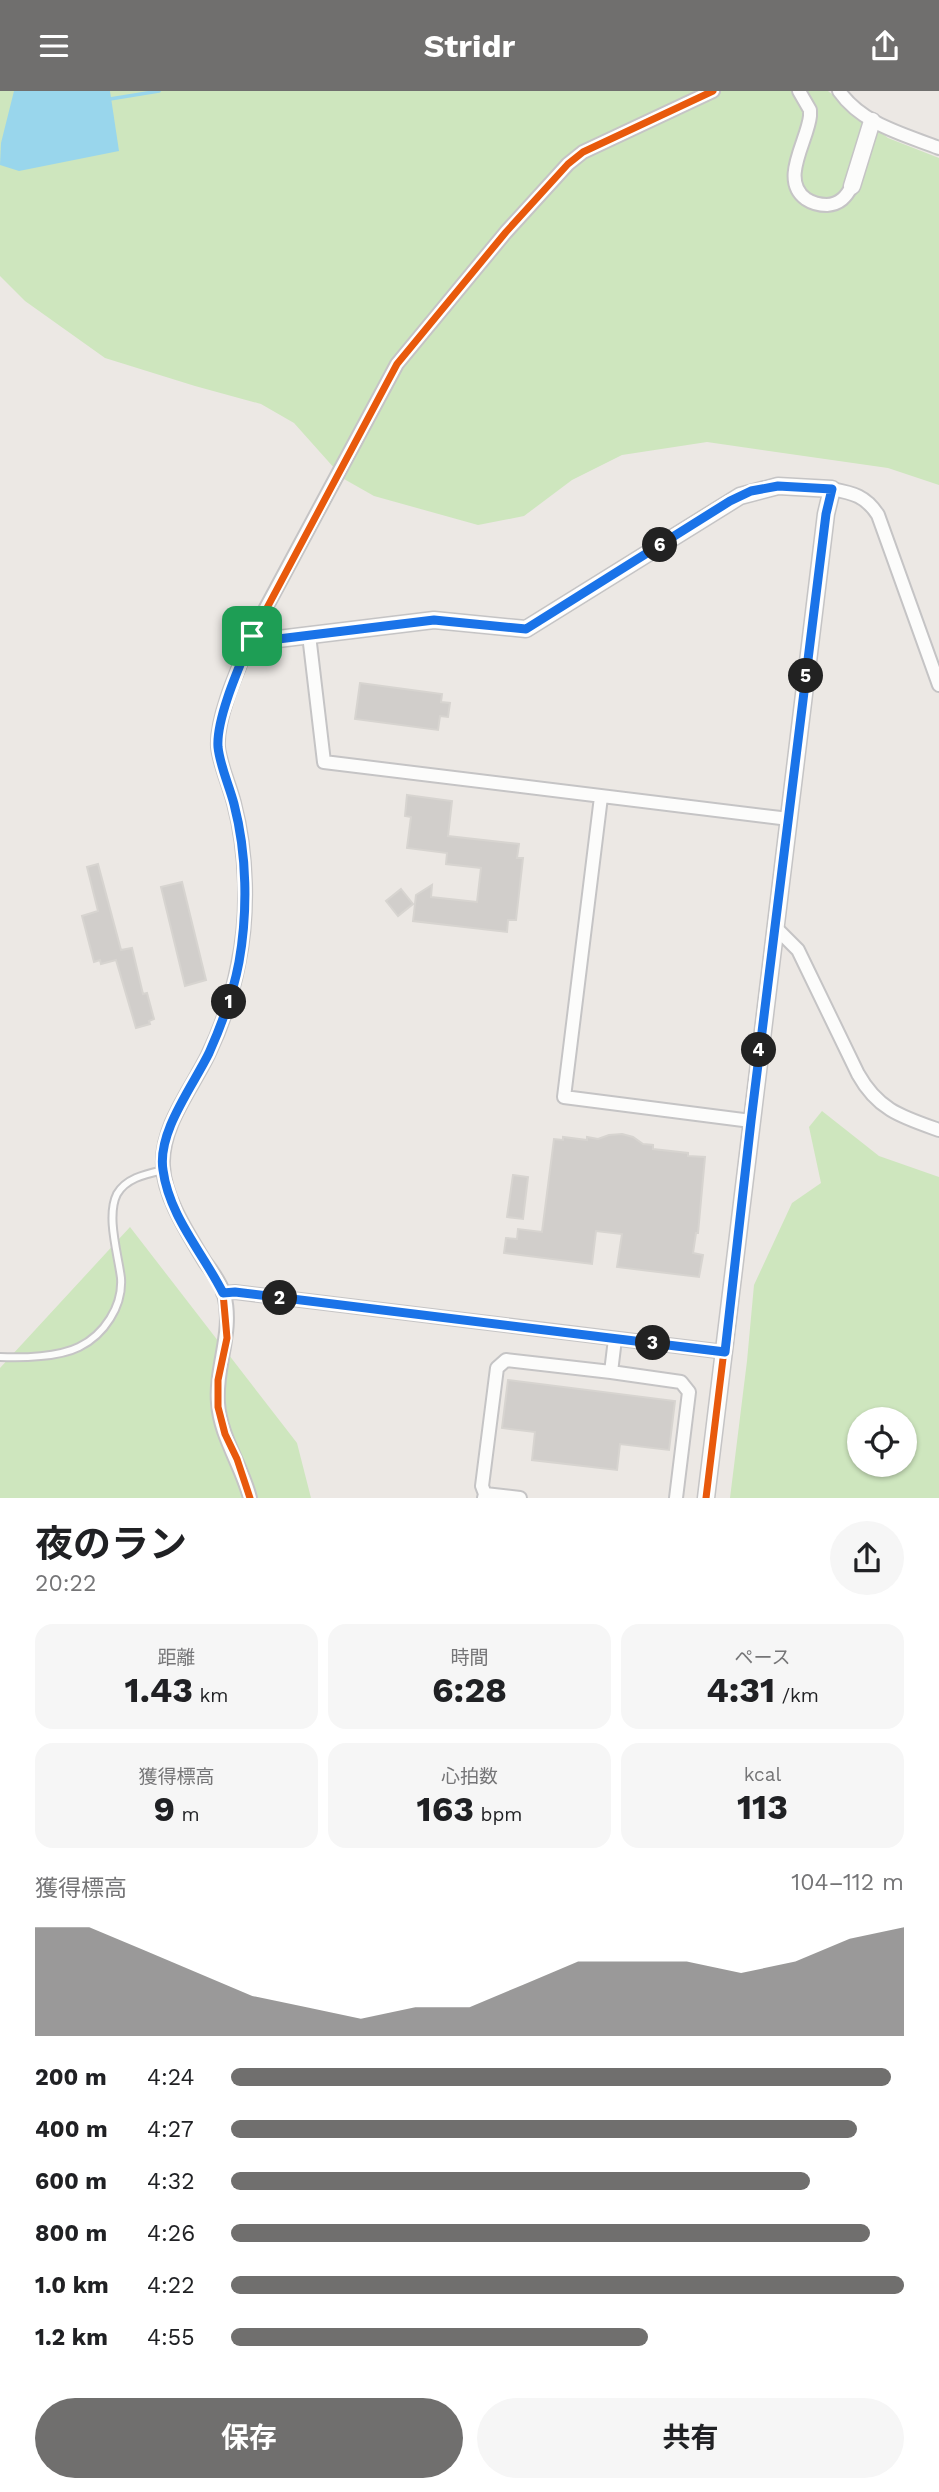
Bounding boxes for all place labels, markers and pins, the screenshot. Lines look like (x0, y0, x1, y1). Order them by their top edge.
pin: 6 (642, 527, 678, 563)
pin (222, 606, 282, 666)
pin: 5 (788, 659, 824, 693)
pin: 1 (212, 985, 246, 1019)
pin: 4 (742, 1033, 776, 1067)
pin: 2 (262, 1281, 298, 1315)
pin: 3 (636, 1325, 670, 1361)

